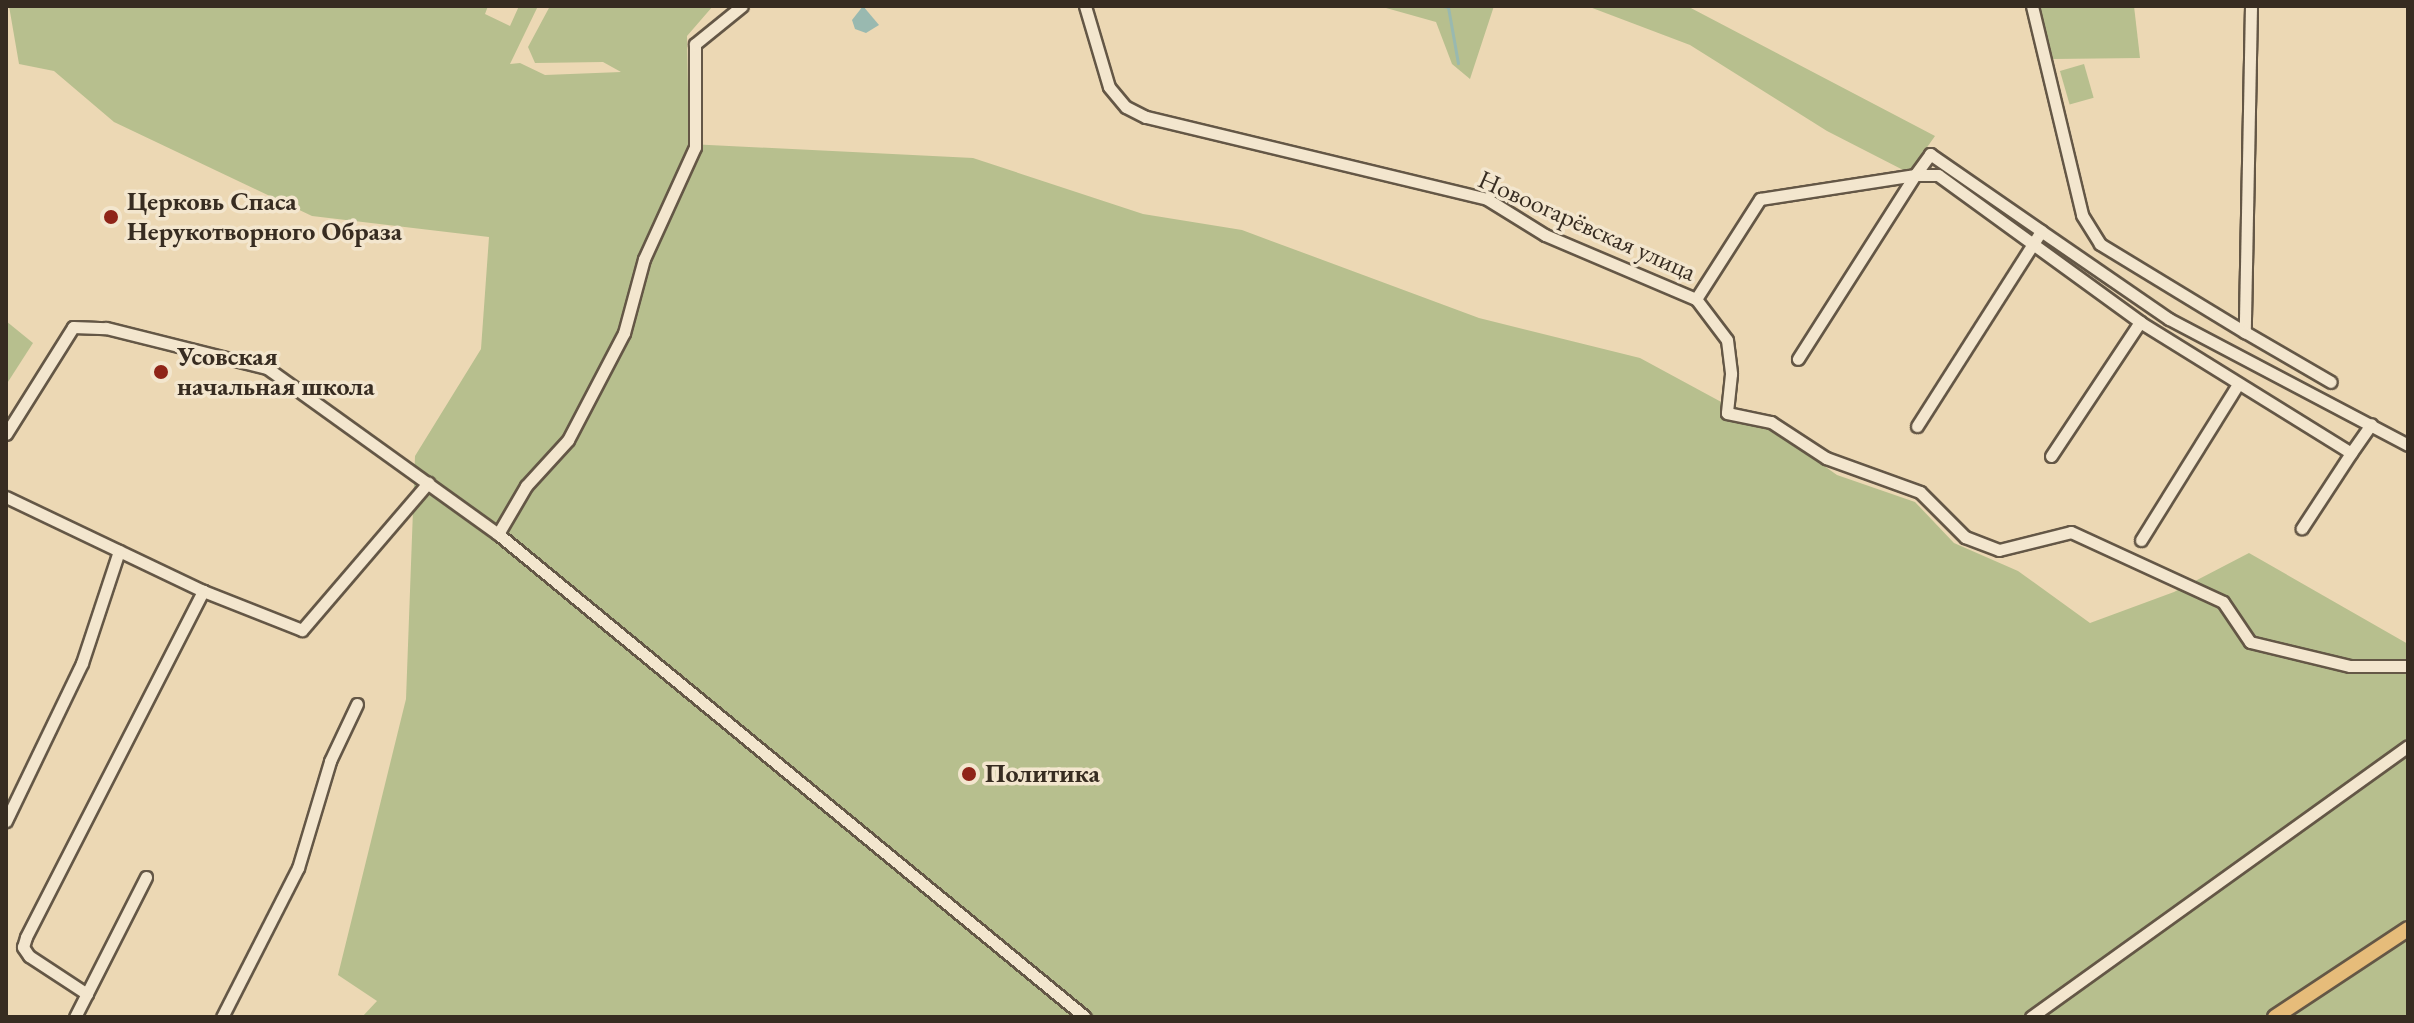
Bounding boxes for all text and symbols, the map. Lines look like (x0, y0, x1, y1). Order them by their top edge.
street label: Новоогарёвская улица (1473, 164, 1701, 288)
place label: Церковь Спаса Нерукотворного Образа (127, 186, 402, 248)
marker: Церковь Спаса Нерукотворного Образа (102, 208, 120, 226)
place label: Усовская начальная школа (177, 341, 375, 402)
marker: Усовская начальная школа (152, 363, 170, 381)
place label: Политика (985, 758, 1100, 790)
marker: Политика (960, 765, 978, 783)

